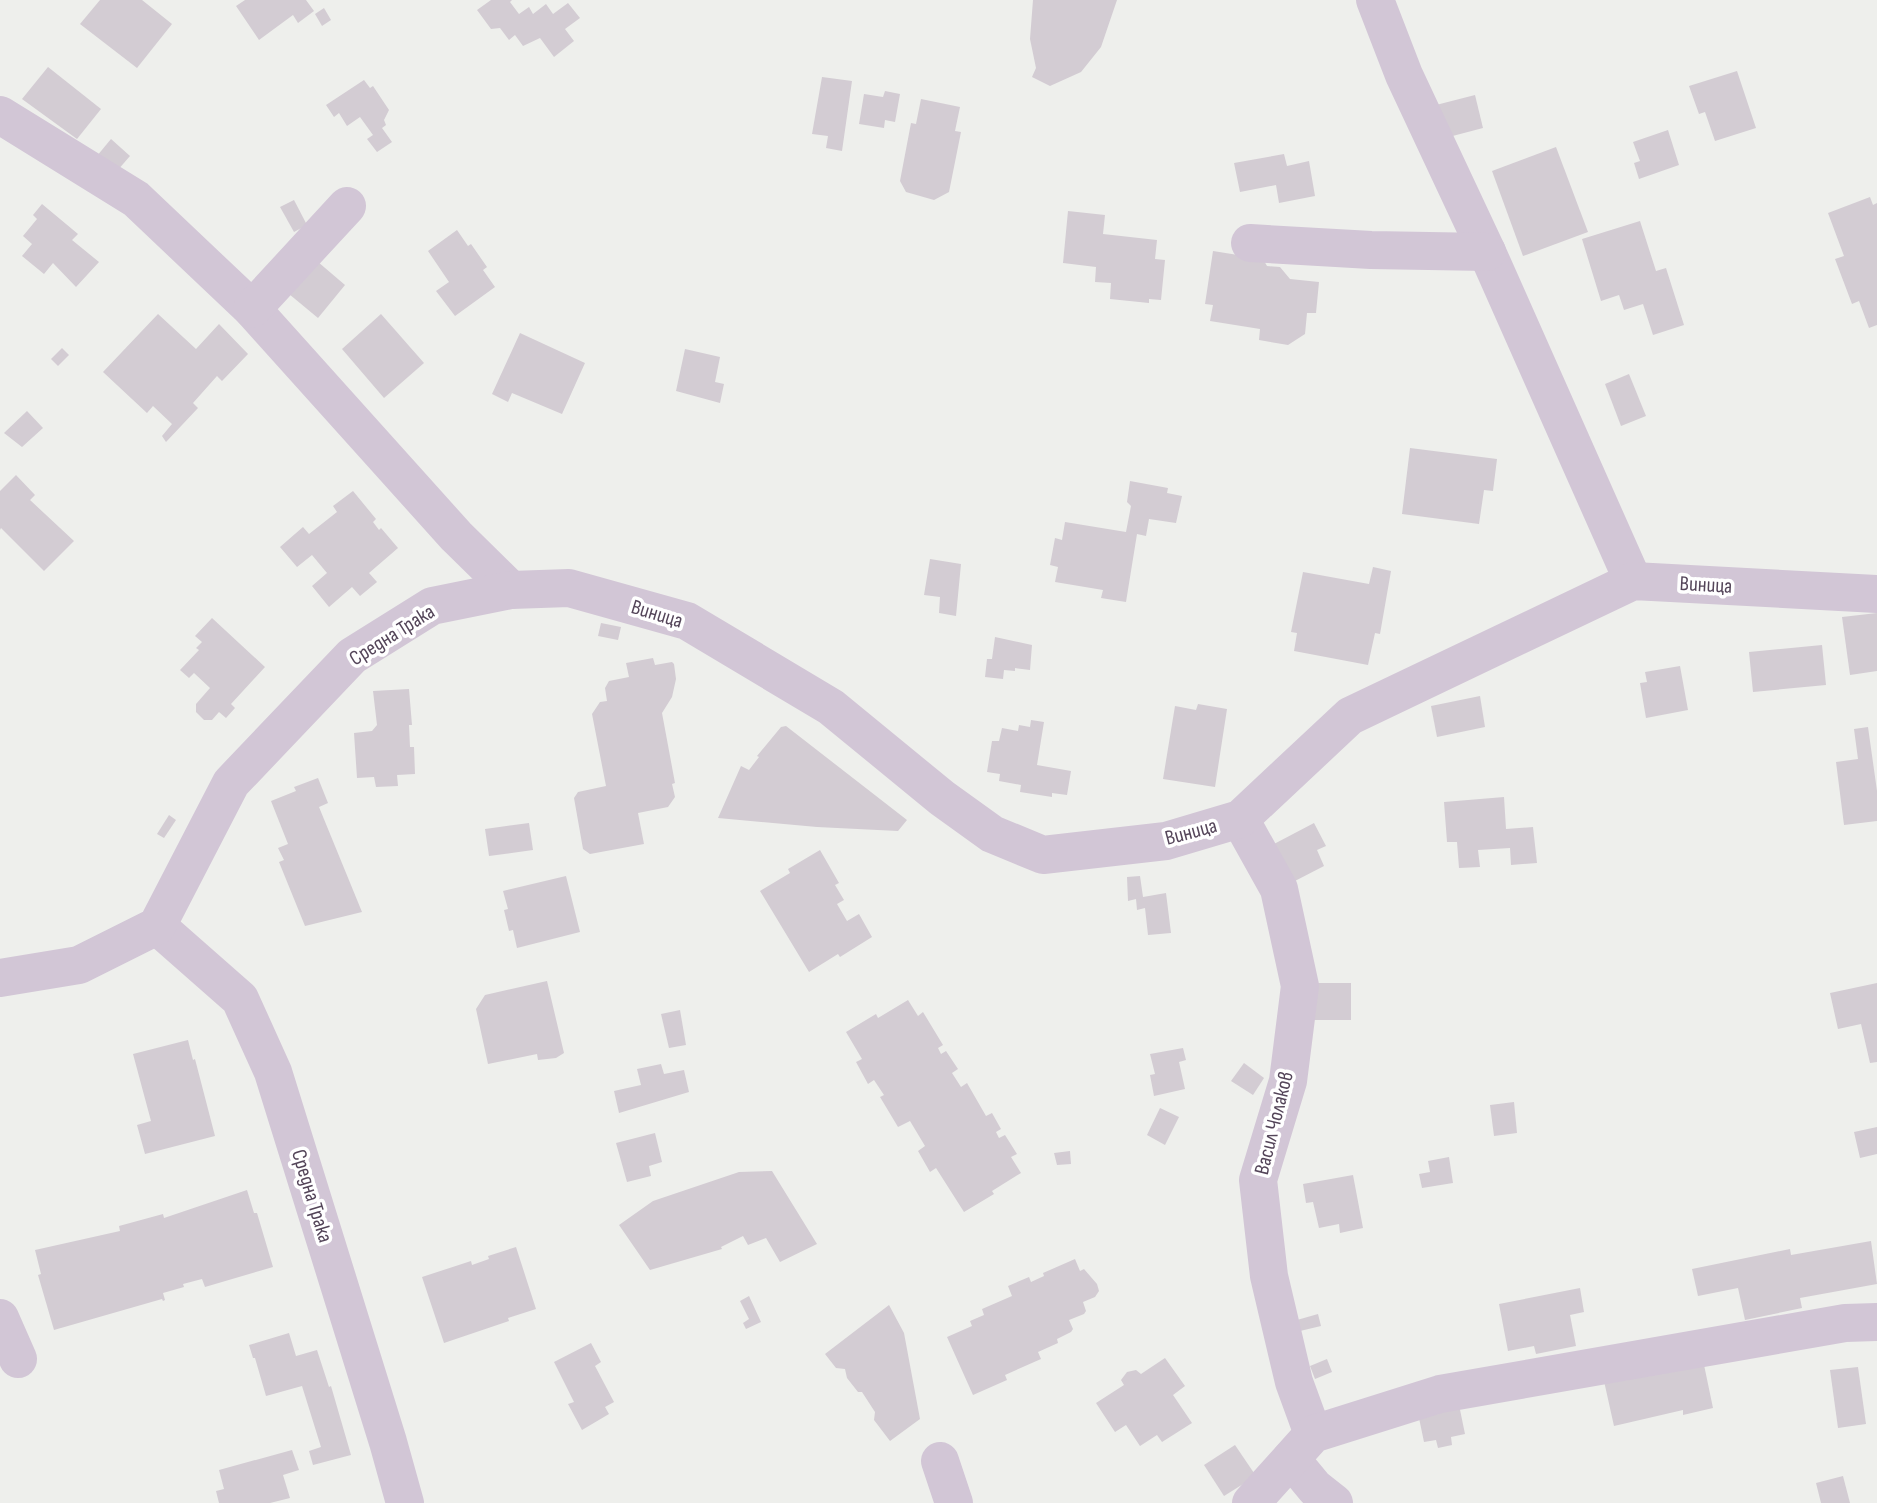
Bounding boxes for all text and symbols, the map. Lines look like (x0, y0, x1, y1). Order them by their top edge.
street label: Виница (1679, 571, 1733, 599)
street label: Виница (628, 594, 686, 634)
street label: Средна Трака (345, 599, 439, 671)
street label: Виница (1162, 813, 1220, 851)
street label: Васил Чолаков (1249, 1069, 1299, 1177)
street label: Средна Трака (286, 1147, 338, 1245)

